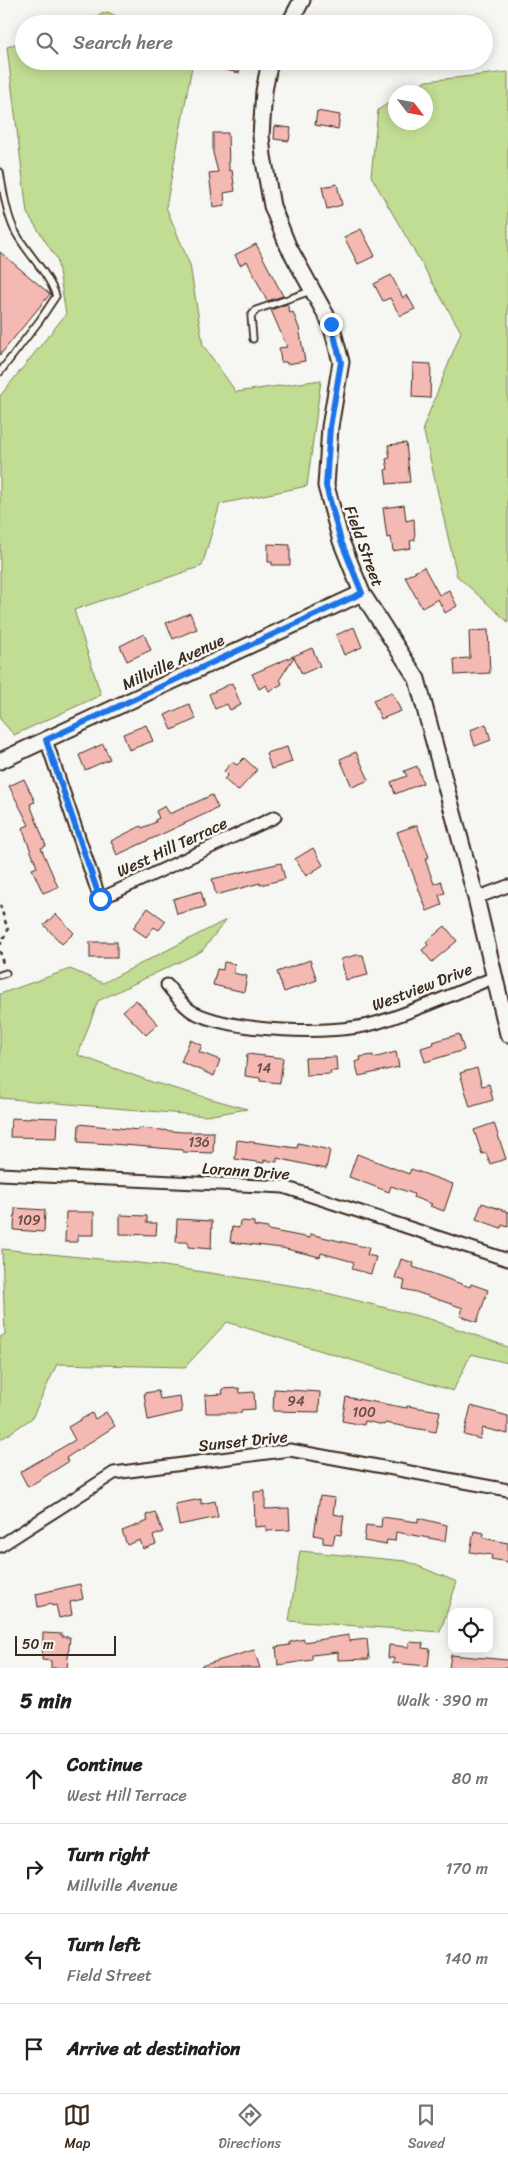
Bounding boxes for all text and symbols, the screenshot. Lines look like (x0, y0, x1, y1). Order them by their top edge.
search box (15, 15, 493, 70)
text: Search here (73, 26, 173, 59)
icon: search (33, 29, 61, 57)
north arrow (388, 85, 433, 130)
route end (320, 313, 343, 336)
street label: Field Street (336, 501, 392, 591)
street label: Millville Avenue (117, 625, 229, 698)
street label: West Hill Terrace (112, 809, 232, 885)
route start (89, 888, 112, 911)
street label: Westview Drive (367, 954, 477, 1020)
house number: 14 (257, 1056, 272, 1081)
house number: 136 (188, 1130, 210, 1155)
street label: Lorann Drive (201, 1153, 291, 1189)
house number: 109 (17, 1208, 41, 1233)
house number: 94 (287, 1389, 305, 1414)
house number: 100 (352, 1400, 376, 1425)
street label: Sunset Drive (197, 1422, 289, 1460)
map controls (448, 1608, 493, 1653)
button: locate (448, 1608, 493, 1653)
text: 50 m (22, 1632, 54, 1657)
scale bar (15, 1633, 116, 1656)
text: 5 min (20, 1682, 72, 1720)
text: Walk · 390 m (397, 1686, 488, 1715)
text: Continue (67, 1748, 143, 1781)
text: 80 m (452, 1764, 488, 1793)
icon: ahead (20, 1765, 48, 1793)
text: West Hill Terrace (67, 1781, 187, 1810)
text: Turn right (67, 1838, 149, 1871)
text: 170 m (445, 1854, 488, 1883)
icon: right (20, 1855, 48, 1883)
text: Millville Avenue (67, 1871, 178, 1900)
text: Turn left (67, 1928, 140, 1961)
text: 140 m (445, 1944, 488, 1973)
icon: left (20, 1945, 48, 1973)
text: Field Street (67, 1961, 152, 1990)
text: Arrive at destination (67, 2032, 240, 2065)
icon: arrive (20, 2035, 48, 2063)
tab: Map (63, 2101, 91, 2156)
tab: Directions (218, 2101, 281, 2156)
tab: Saved (408, 2101, 445, 2156)

